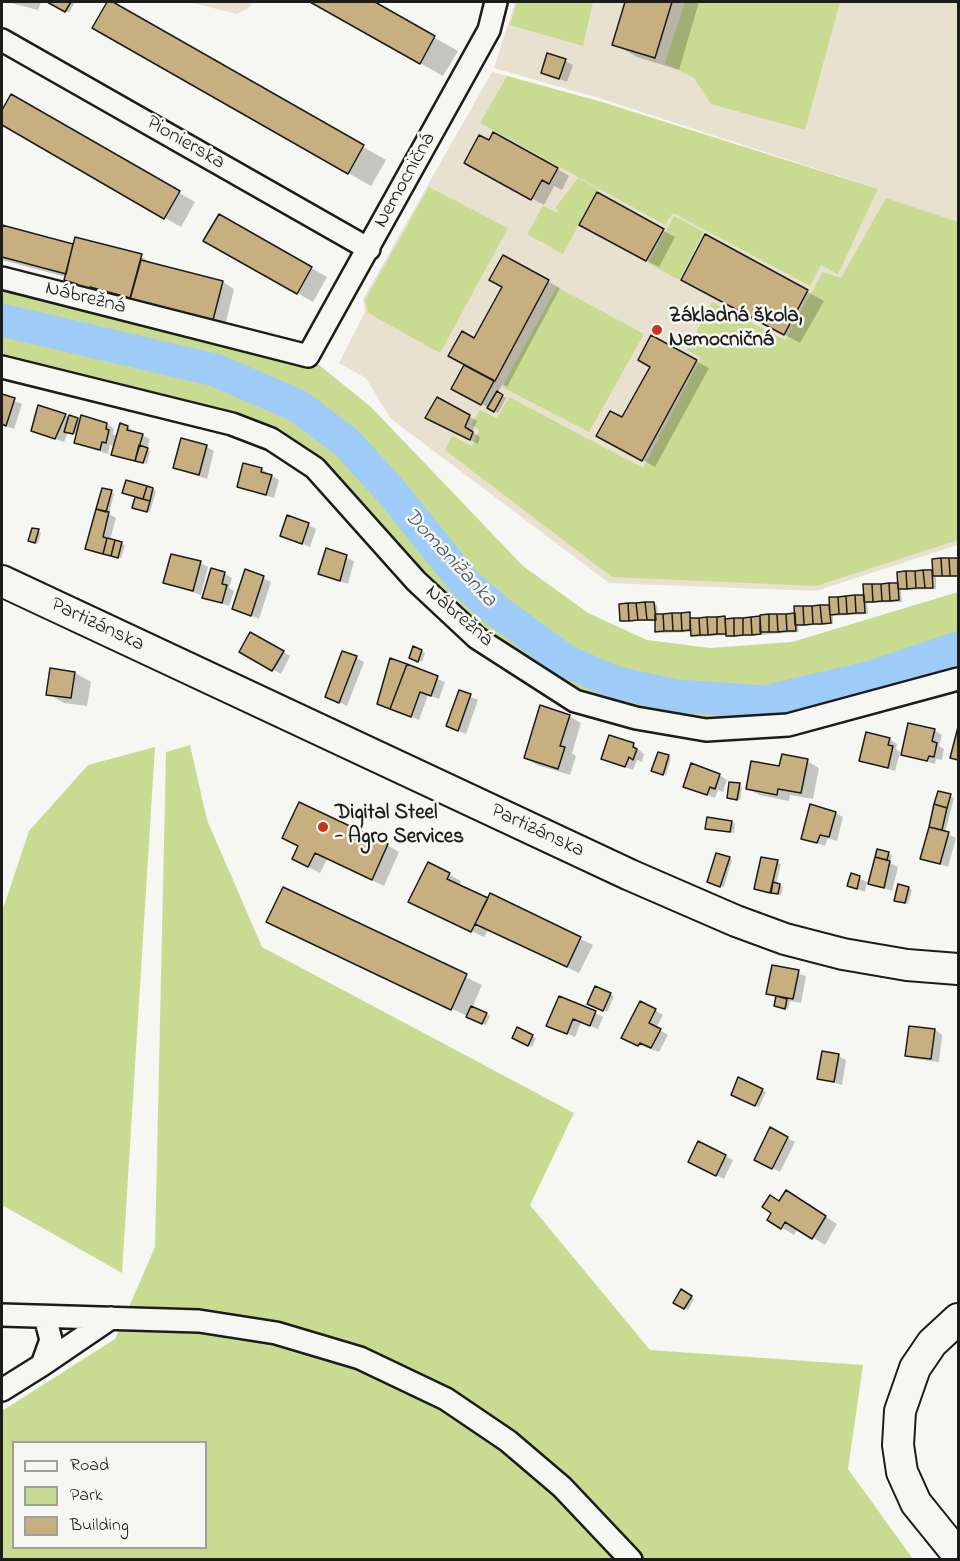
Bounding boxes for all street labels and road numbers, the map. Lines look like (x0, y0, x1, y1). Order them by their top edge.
street label: Pionierska (141, 111, 229, 177)
street label: Nemocničná (370, 129, 442, 233)
street label: Nábrežná (42, 277, 128, 321)
street label: Nábrežná (419, 581, 497, 653)
street label: Partizánska (46, 593, 148, 659)
street label: Partizánska (486, 799, 588, 865)

